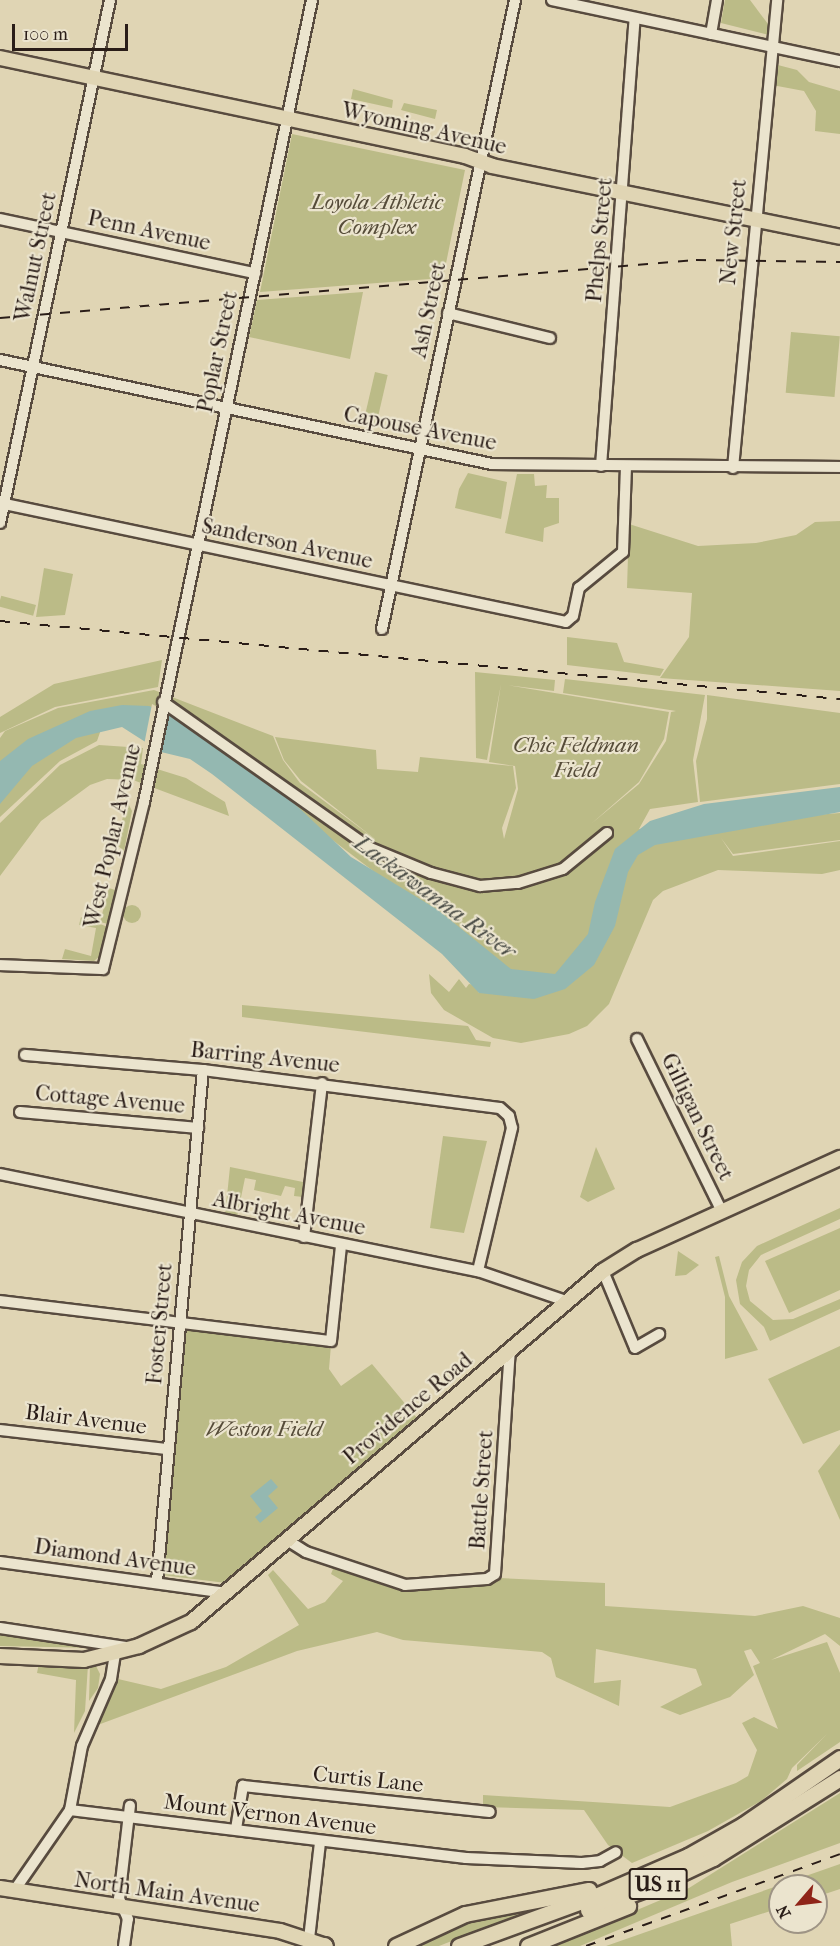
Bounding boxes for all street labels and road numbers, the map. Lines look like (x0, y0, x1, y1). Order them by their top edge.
street label: Wyoming Avenue (339, 97, 509, 161)
street label: Phelps Street (581, 176, 619, 304)
street label: New Street (715, 178, 753, 286)
street label: Walnut Street (9, 190, 63, 324)
street label: Penn Avenue (85, 205, 213, 257)
street label: Ash Street (406, 260, 452, 360)
street label: Poplar Street (192, 289, 244, 415)
street label: Capouse Avenue (341, 401, 499, 457)
street label: Sanderson Avenue (199, 513, 375, 575)
street label: West Poplar Avenue (79, 741, 147, 931)
street label: Barring Avenue (189, 1037, 341, 1079)
street label: Gilligan Street (655, 1049, 739, 1185)
street label: Cottage Avenue (34, 1080, 186, 1120)
street label: Albright Avenue (210, 1186, 368, 1242)
street label: Foster Street (142, 1262, 178, 1386)
street label: Providence Road (338, 1347, 478, 1471)
street label: Blair Avenue (24, 1399, 148, 1441)
street label: Battle Street (465, 1429, 499, 1551)
street label: Diamond Avenue (32, 1534, 198, 1582)
street label: Curtis Lane (311, 1761, 425, 1799)
street label: Mount Vernon Avenue (162, 1789, 378, 1841)
road number: US 11 (628, 1866, 688, 1902)
street label: North Main Avenue (73, 1867, 261, 1919)

